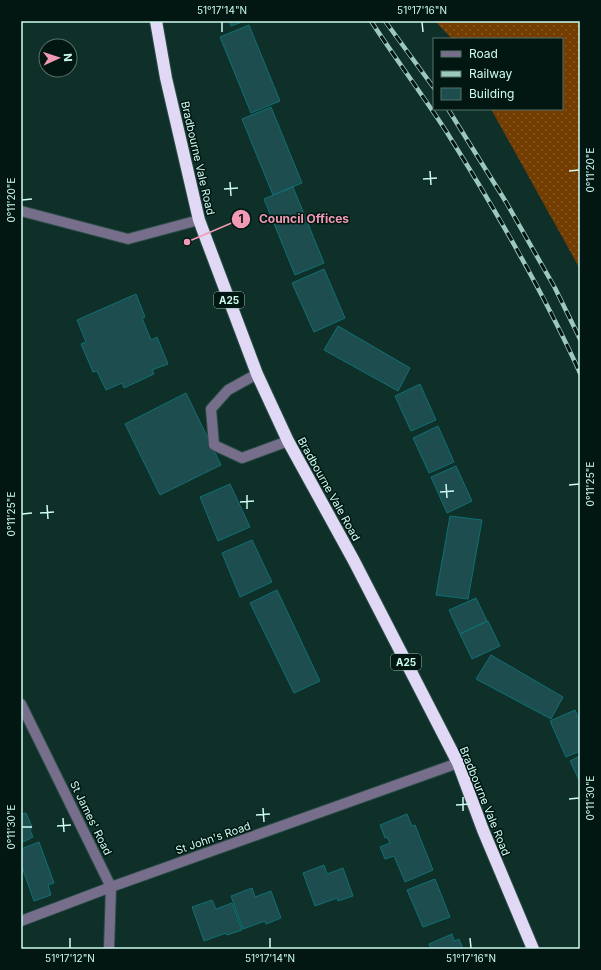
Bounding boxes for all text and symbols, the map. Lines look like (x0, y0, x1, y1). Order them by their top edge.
text: 51°17'14"N (197, 4, 247, 16)
text: 51°17'16"N (397, 4, 447, 16)
north arrow (38, 38, 78, 78)
legend (433, 38, 563, 110)
text: Road (469, 46, 498, 61)
text: N (61, 53, 75, 62)
text: Railway (469, 66, 513, 81)
text: Building (469, 86, 514, 101)
street label: Bradbourne Vale Road (178, 100, 218, 216)
text: 0°11'20"E (584, 147, 596, 193)
text: 0°11'20"E (5, 177, 17, 223)
callout: Council Offices (231, 207, 357, 231)
text: 1 (238, 211, 244, 226)
text: Council Offices (259, 211, 349, 226)
road number: A25 (214, 292, 244, 308)
street label: Bradbourne Vale Road (295, 435, 363, 543)
text: 0°11'25"E (584, 462, 596, 506)
text: 0°11'25"E (5, 492, 17, 536)
road number: A25 (391, 654, 421, 670)
street label: Bradbourne Vale Road (457, 744, 513, 858)
text: 0°11'30"E (584, 775, 596, 821)
street label: St James' Road (67, 779, 115, 857)
text: 0°11'30"E (5, 804, 17, 850)
street label: St John's Road (174, 819, 252, 857)
text: 51°17'12"N (45, 952, 95, 964)
text: 51°17'14"N (245, 952, 295, 964)
text: 51°17'16"N (446, 952, 496, 964)

